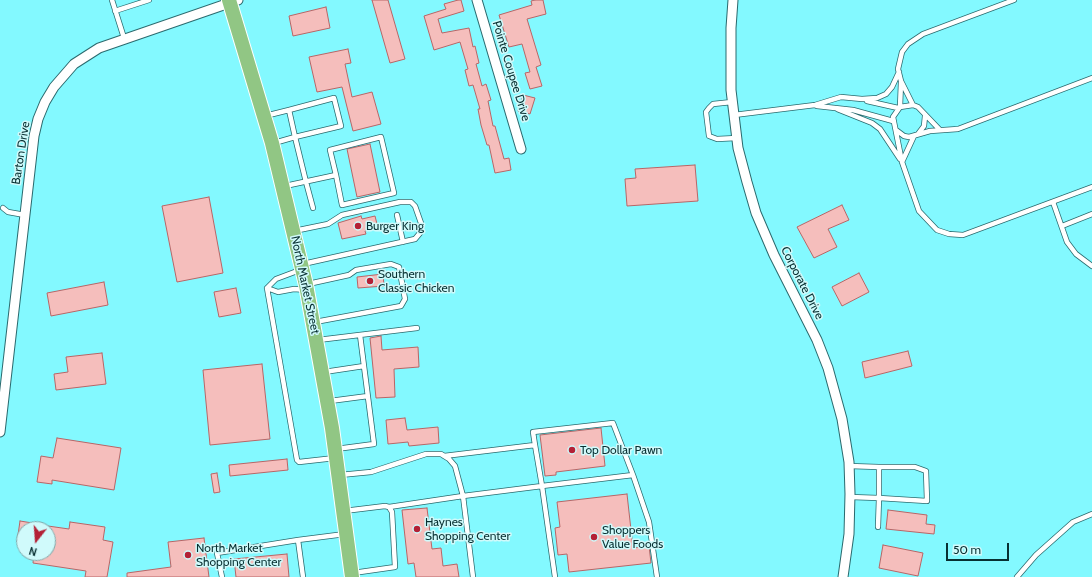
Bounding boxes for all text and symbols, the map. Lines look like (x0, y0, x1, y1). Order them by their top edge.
street label: Pointe Coupee Drive (489, 19, 533, 123)
street label: Barton Drive (9, 120, 33, 186)
place label: Burger King (366, 219, 424, 233)
marker: Burger King (353, 221, 363, 231)
street label: North Market Street (288, 235, 322, 335)
street label: Corporate Drive (777, 244, 827, 322)
place label: Southern Classic Chicken (378, 267, 454, 295)
marker: Southern Classic Chicken (365, 276, 375, 286)
place label: Top Dollar Pawn (580, 443, 662, 457)
marker: Top Dollar Pawn (567, 445, 577, 455)
place label: Haynes Shopping Center (425, 515, 510, 543)
north arrow (16, 521, 56, 561)
place label: Shoppers Value Foods (602, 523, 663, 551)
marker: Haynes Shopping Center (412, 524, 422, 534)
marker: Shoppers Value Foods (589, 532, 599, 542)
scale bar (948, 535, 1011, 561)
place label: North Market Shopping Center (196, 541, 281, 569)
text: 50 m (953, 542, 981, 557)
text: N (27, 544, 39, 559)
marker: North Market Shopping Center (183, 550, 193, 560)

